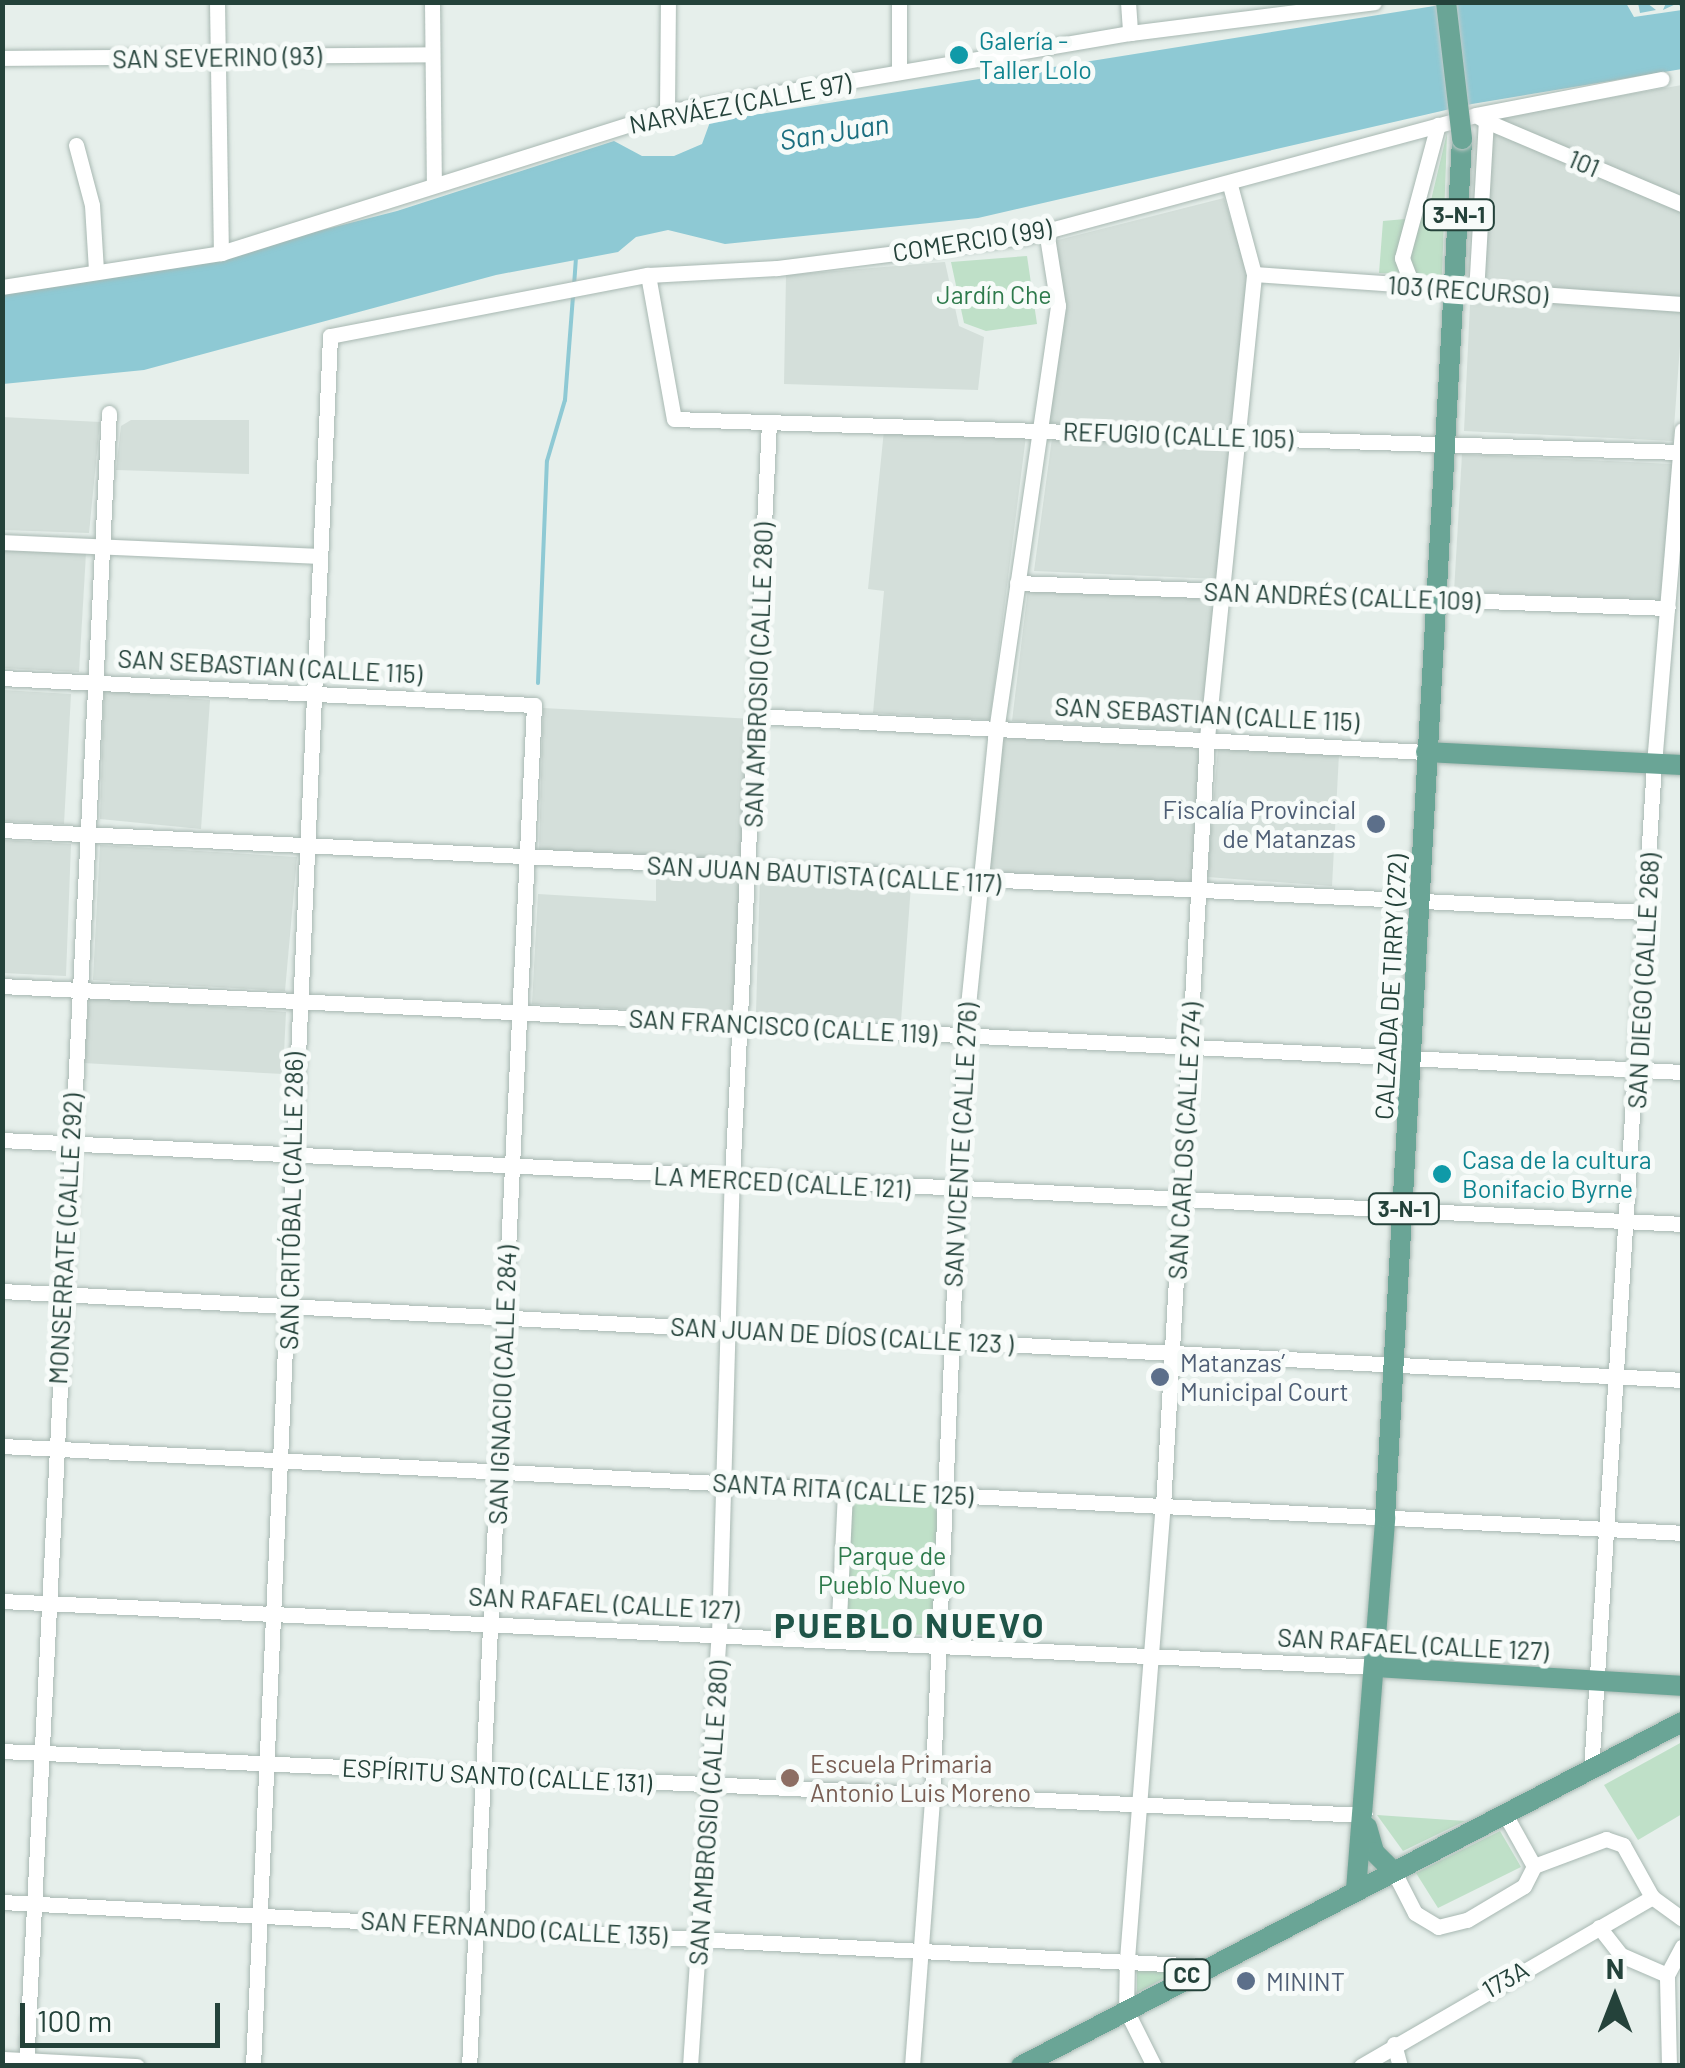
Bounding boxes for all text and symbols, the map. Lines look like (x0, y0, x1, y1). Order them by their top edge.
place label: Galería - Taller Lolo (979, 26, 1092, 85)
street label: SAN SEVERINO (93) (112, 40, 322, 74)
marker: Galería - Taller Lolo (948, 44, 970, 66)
street label: NARVÁEZ (CALLE 97) (627, 67, 853, 139)
water label: San Juan (777, 106, 891, 156)
street label: 101 (1564, 143, 1604, 183)
road number: 3-N-1 (1422, 198, 1496, 232)
street label: COMERCIO (99) (890, 213, 1054, 267)
street label: 103 (RECURSO) (1387, 269, 1549, 311)
park label: Jardín Che (936, 279, 1052, 309)
street label: REFUGIO (CALLE 105) (1062, 416, 1294, 454)
street label: SAN AMBROSIO (CALLE 280) (738, 522, 778, 828)
street label: SAN ANDRÉS (CALLE 109) (1203, 576, 1481, 616)
street label: SAN SEBASTIAN (CALLE 115) (117, 643, 423, 689)
street label: SAN SEBASTIAN (CALLE 115) (1054, 691, 1360, 737)
place label: Fiscalía Provincial de Matanzas (1162, 795, 1356, 854)
marker: Fiscalía Provincial de Matanzas (1365, 813, 1387, 835)
street label: SAN JUAN BAUTISTA (CALLE 117) (646, 850, 1002, 898)
street label: SAN DIEGO (CALLE 268) (1621, 852, 1665, 1110)
street label: CALZADA DE TIRRY (272) (1368, 853, 1412, 1121)
street label: SAN VICENTE (CALLE 276) (938, 1002, 982, 1288)
street label: SAN CARLOS (CALLE 274) (1162, 1002, 1206, 1280)
street label: SAN FRANCISCO (CALLE 119) (628, 1003, 938, 1049)
street label: SAN CRITÓBAL (CALLE 286) (273, 1052, 309, 1350)
street label: MONSERRATE (CALLE 292) (42, 1093, 88, 1385)
place label: Casa de la cultura Bonifacio Byrne (1462, 1145, 1652, 1204)
street label: LA MERCED (CALLE 121) (653, 1160, 911, 1204)
marker: Casa de la cultura Bonifacio Byrne (1431, 1163, 1453, 1185)
road number: 3-N-1 (1366, 1192, 1442, 1226)
street label: SAN IGNACIO (CALLE 284) (482, 1245, 522, 1525)
street label: SAN JUAN DE DÍOS (CALLE 123 ) (670, 1311, 1014, 1359)
place label: Matanzas’ Municipal Court (1180, 1348, 1349, 1407)
marker: Matanzas’ Municipal Court (1149, 1366, 1171, 1388)
street label: SANTA RITA (CALLE 125) (712, 1467, 974, 1511)
park label: Parque de Pueblo Nuevo (818, 1541, 966, 1600)
street label: SAN RAFAEL (CALLE 127) (468, 1581, 740, 1625)
district label: PUEBLO NUEVO (774, 1603, 1046, 1645)
street label: SAN RAFAEL (CALLE 127) (1277, 1622, 1549, 1666)
street label: SAN AMBROSIO (CALLE 280) (682, 1660, 734, 1966)
place label: Escuela Primaria Antonio Luis Moreno (810, 1749, 1031, 1808)
street label: ESPÍRITU SANTO (CALLE 131) (341, 1752, 653, 1798)
marker: Escuela Primaria Antonio Luis Moreno (779, 1767, 801, 1789)
street label: SAN FERNANDO (CALLE 135) (360, 1905, 668, 1951)
north arrow (1565, 1948, 1665, 2048)
text: N (1606, 1951, 1624, 1985)
street label: 173A (1476, 1954, 1534, 2004)
road number: CC (1162, 1958, 1212, 1992)
place label: MININT (1266, 1966, 1345, 1996)
marker: MININT (1235, 1970, 1257, 1992)
scale bar (25, 1983, 225, 2045)
text: 100 m (37, 2002, 112, 2038)

